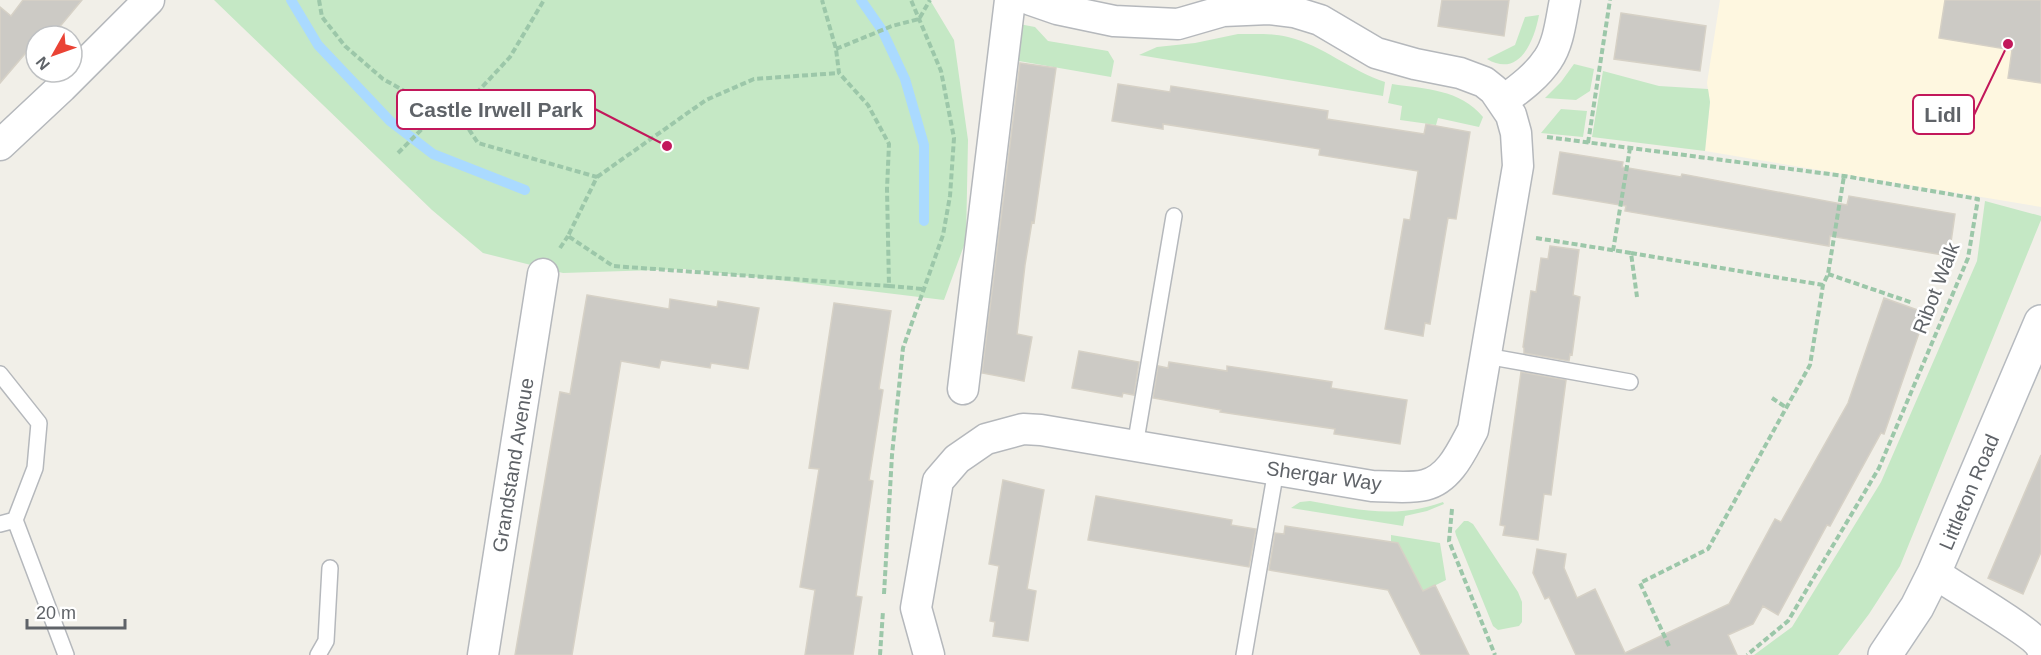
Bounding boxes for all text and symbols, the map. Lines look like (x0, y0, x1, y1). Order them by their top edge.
north arrow (24, 24, 84, 84)
text: N (33, 53, 53, 73)
callout: Castle Irwell Park (397, 90, 595, 129)
callout: Lidl (1913, 95, 1974, 134)
text: Castle Irwell Park (409, 98, 583, 121)
text: Lidl (1924, 103, 1962, 126)
street label: Ribot Walk (1909, 238, 1964, 337)
street label: Grandstand Avenue (488, 376, 538, 554)
street label: Littleton Road (1935, 431, 2003, 553)
street label: Shergar Way (1265, 457, 1383, 495)
scale bar (27, 592, 124, 630)
text: 20 m (36, 603, 76, 623)

